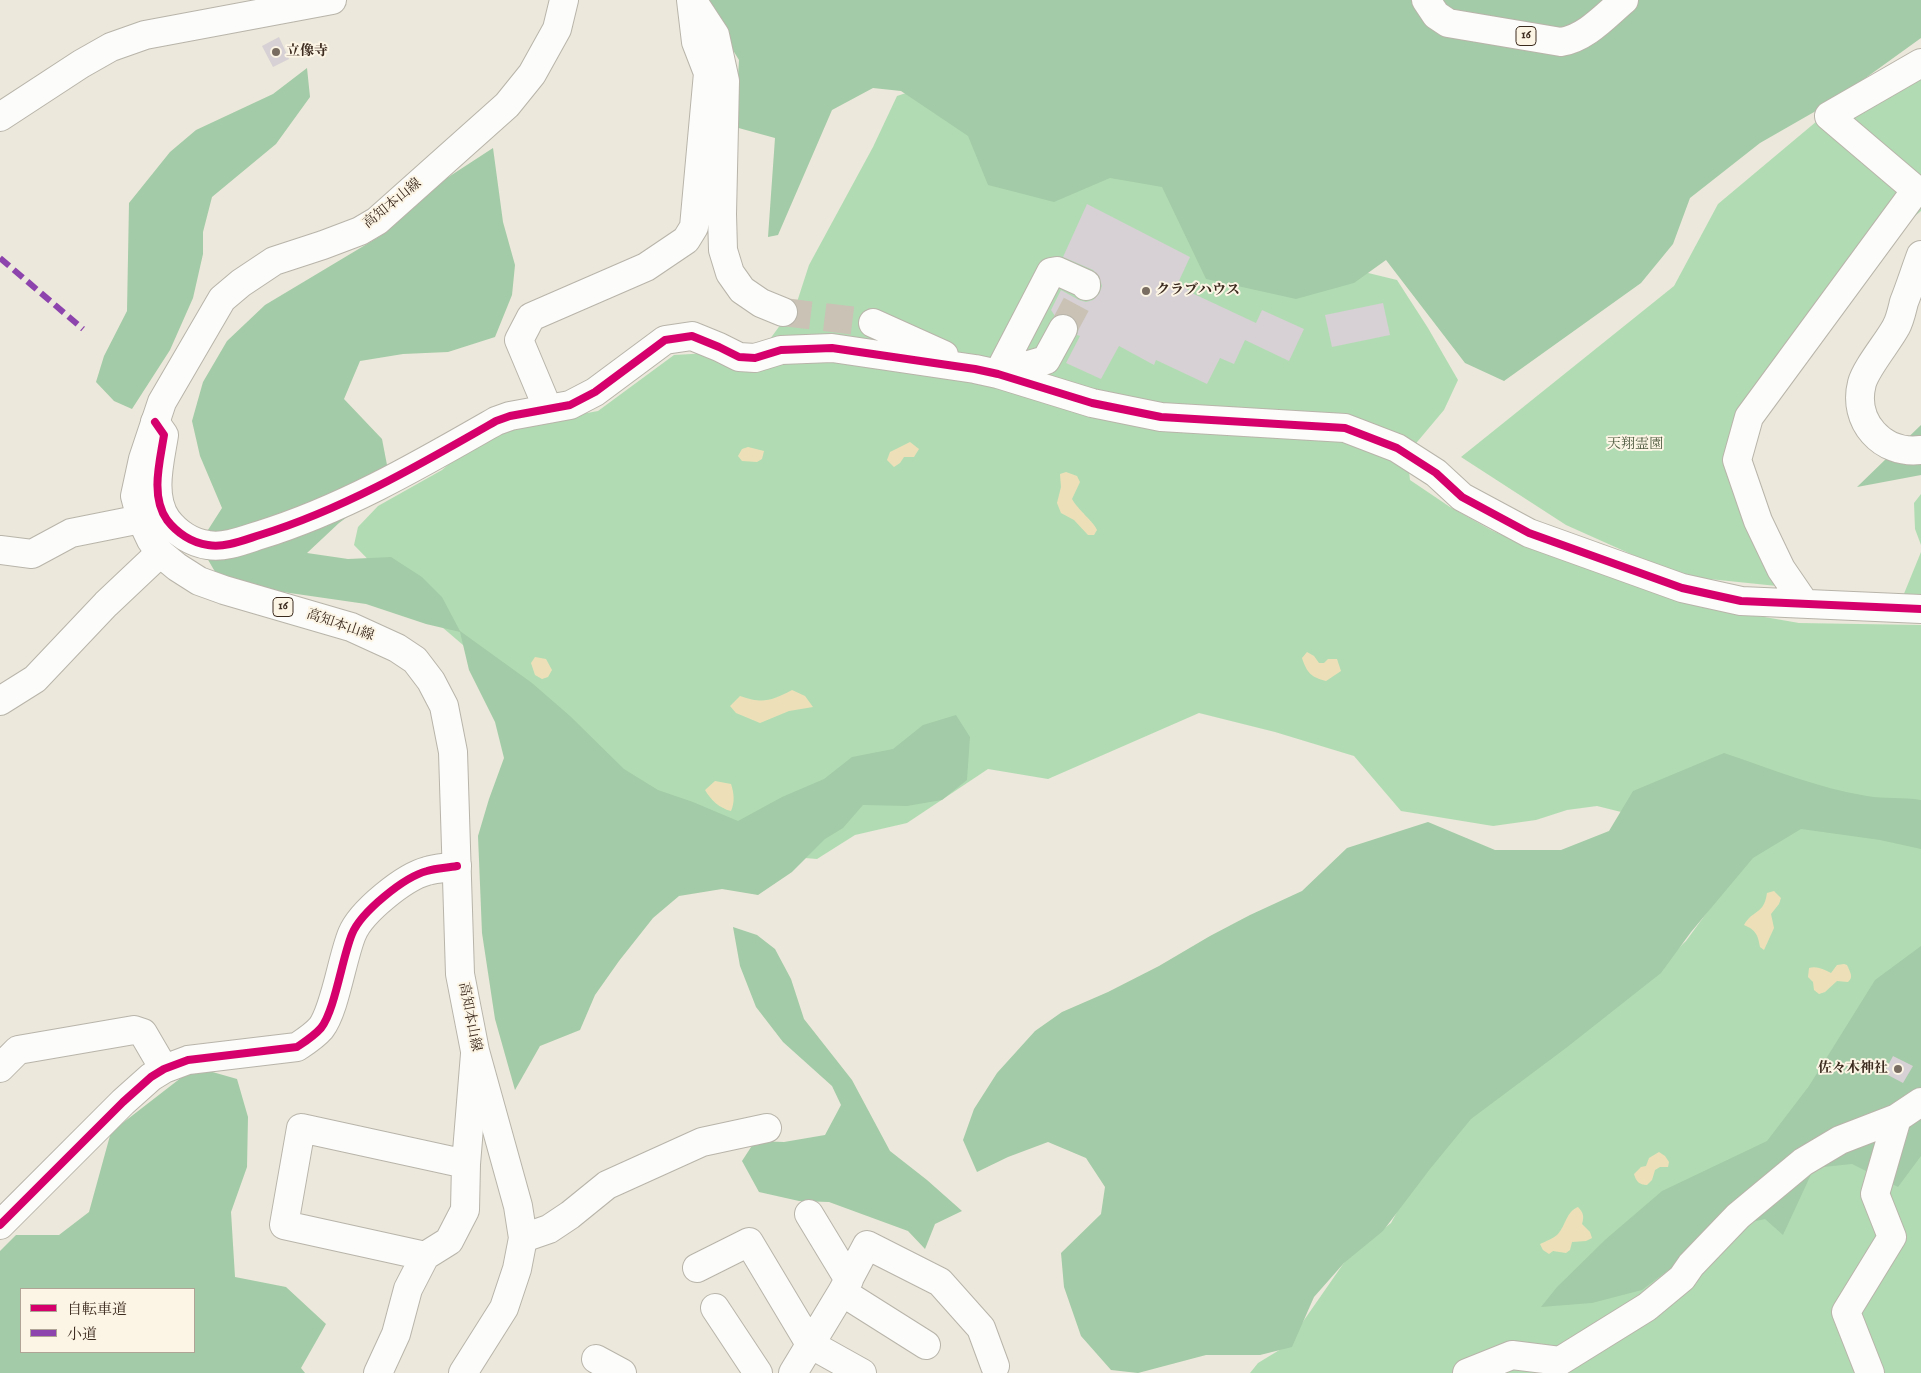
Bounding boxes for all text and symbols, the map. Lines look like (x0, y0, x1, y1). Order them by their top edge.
road number: 16 (1516, 27, 1536, 46)
place label: 立像寺 (286, 44, 328, 60)
marker: 立像寺 (270, 46, 282, 58)
street label: 高知本山線 (361, 175, 425, 233)
place label: クラブハウス (1156, 283, 1240, 299)
marker: クラブハウス (1140, 285, 1152, 297)
park label: 天翔霊園 (1607, 437, 1663, 453)
road number: 16 (273, 598, 293, 616)
street label: 高知本山線 (304, 607, 376, 645)
street label: 高知本山線 (454, 981, 484, 1053)
place label: 佐々木神社 (1818, 1061, 1888, 1077)
marker: 佐々木神社 (1892, 1063, 1904, 1075)
legend (20, 1288, 195, 1353)
text: 自転車道 (67, 1300, 127, 1319)
text: 小道 (67, 1325, 97, 1344)

